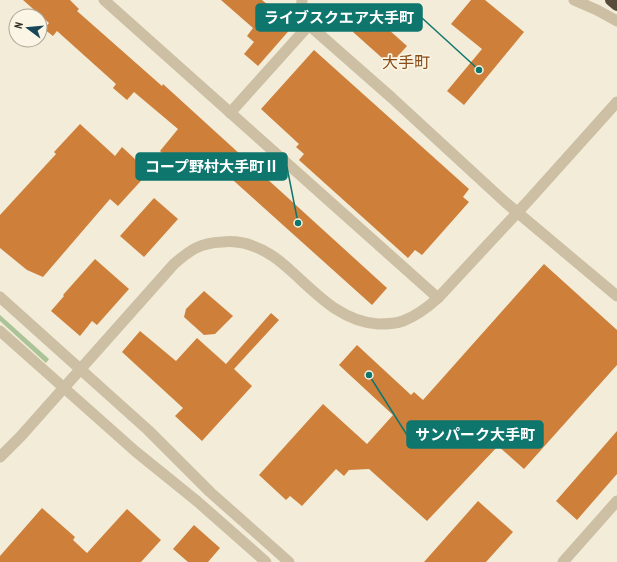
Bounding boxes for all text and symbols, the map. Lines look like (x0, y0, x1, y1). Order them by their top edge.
callout: ライブスクエア大手町 (256, 4, 422, 31)
north arrow (8, 8, 48, 48)
text: ライブスクエア大手町 (264, 8, 414, 27)
text: N (11, 20, 26, 30)
district label: 大手町 (382, 52, 430, 72)
callout: コープ野村大手町Ⅱ (136, 153, 287, 180)
text: コープ野村大手町Ⅱ (145, 157, 279, 176)
callout: サンパーク大手町 (407, 421, 543, 448)
text: サンパーク大手町 (415, 425, 535, 444)

